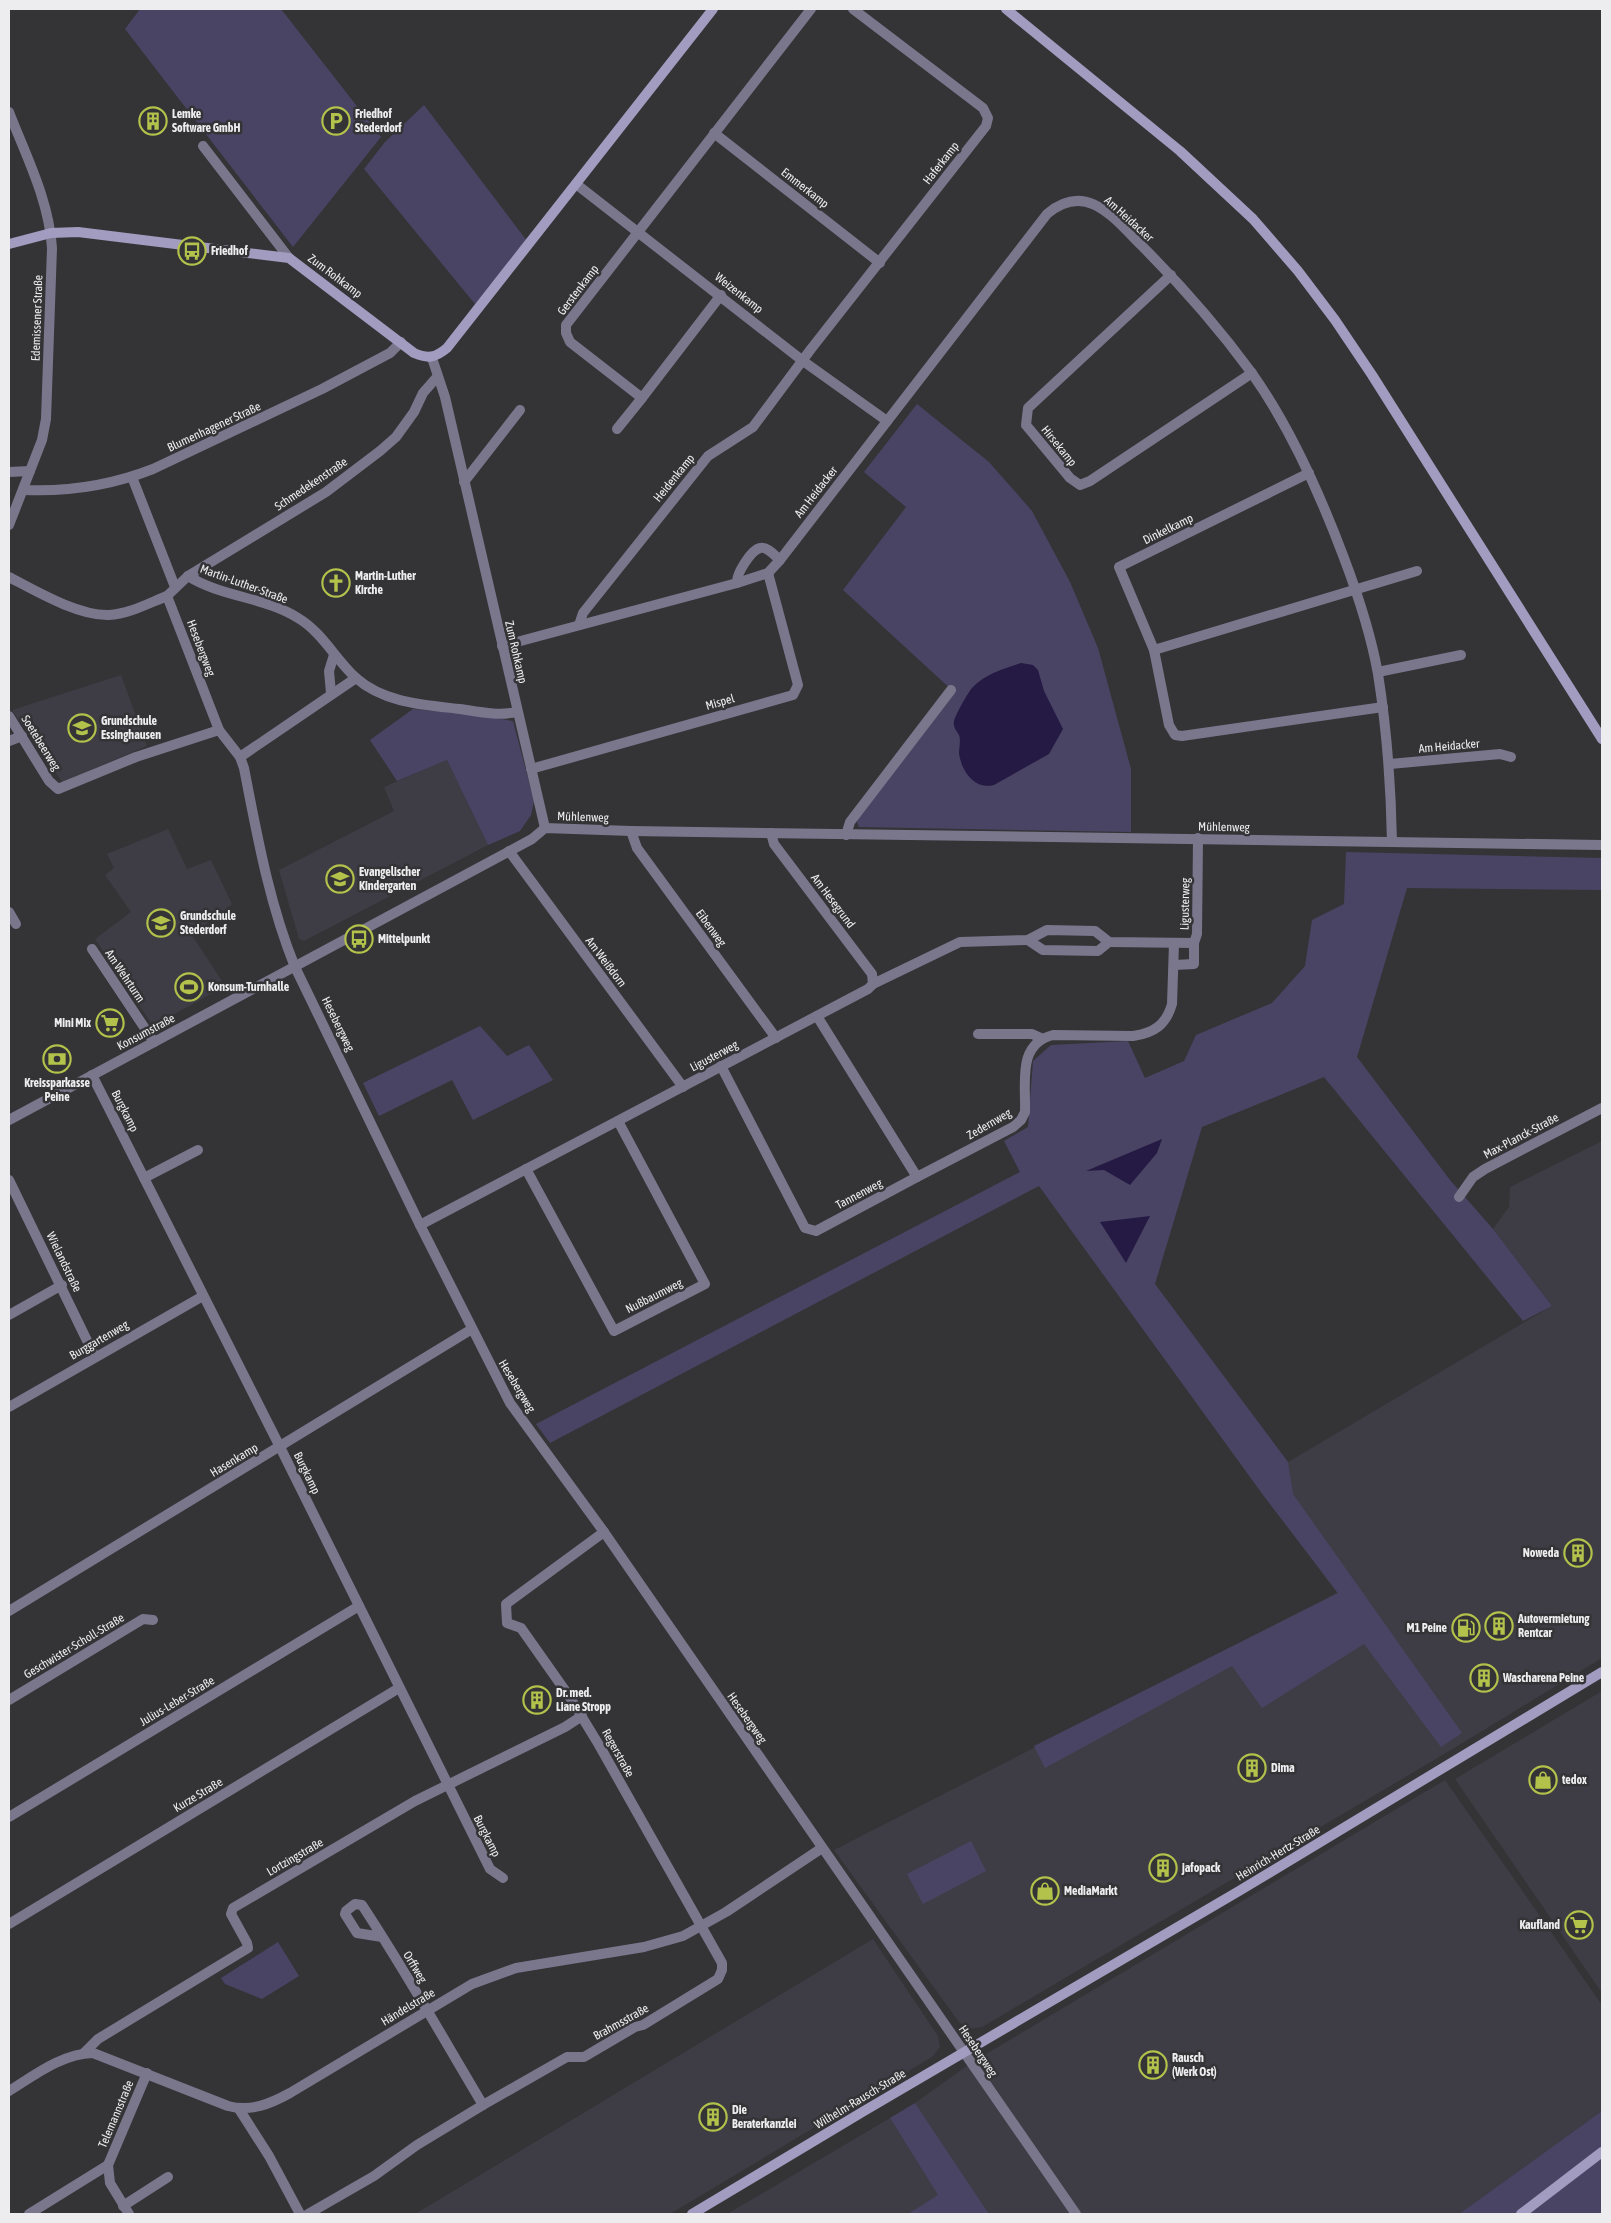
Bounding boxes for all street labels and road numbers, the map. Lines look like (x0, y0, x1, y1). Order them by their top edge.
street label: Haferkamp (920, 139, 962, 187)
street label: Emmerkamp (778, 165, 832, 211)
street label: Am Heidacker (1102, 193, 1157, 245)
street label: Zum Rohkamp (305, 251, 365, 301)
street label: Gerstenkamp (555, 262, 602, 318)
street label: Weizenkamp (712, 270, 766, 316)
street label: Edemissener Straße (28, 275, 46, 361)
street label: Blumenhagener Straße (165, 399, 263, 455)
street label: Hirsekamp (1038, 423, 1080, 469)
street label: Heidenkamp (651, 451, 698, 505)
street label: Schmedekenstraße (272, 455, 350, 513)
street label: Am Heidacker (792, 463, 841, 520)
street label: Dinkelkamp (1141, 511, 1196, 547)
street label: Martin-Luther-Straße (198, 562, 290, 606)
street label: Hesebergweg (184, 618, 218, 679)
street label: Zum Rohkamp (502, 619, 530, 685)
street label: Mispel (704, 691, 737, 713)
street label: Soetebeerweg (18, 713, 64, 774)
street label: Am Heidacker (1418, 736, 1480, 756)
street label: Mühlenweg (557, 809, 610, 825)
street label: Mühlenweg (1198, 820, 1251, 834)
street label: Am Hesegrund (808, 871, 858, 931)
street label: Ligusterweg (1178, 877, 1192, 930)
street label: Eibenweg (693, 907, 730, 950)
street label: Am Weißdorn (583, 934, 629, 990)
street label: Am Wehrturm (102, 947, 148, 1005)
street label: Hesebergweg (319, 994, 358, 1054)
street label: Konsumstraße (115, 1011, 177, 1053)
street label: Ligusterweg (688, 1037, 741, 1075)
street label: Burgkamp (109, 1088, 142, 1135)
street label: Zedernweg (964, 1105, 1014, 1142)
street label: Max-Planck-Straße (1481, 1110, 1561, 1162)
street label: Tannenweg (833, 1176, 885, 1212)
street label: Wielandstraße (43, 1230, 85, 1294)
street label: Nußbaumweg (623, 1275, 685, 1316)
street label: Burggartenweg (67, 1317, 132, 1363)
street label: Hesebergweg (496, 1357, 539, 1416)
street label: Hasenkamp (208, 1440, 261, 1480)
street label: Burgkamp (291, 1450, 323, 1497)
street label: Geschwister-Scholl-Straße (21, 1610, 127, 1682)
street label: Julius-Leber-Straße (137, 1673, 217, 1729)
street label: Hesebergweg (724, 1690, 770, 1747)
street label: Regerstraße (599, 1726, 637, 1780)
street label: Kurze Straße (171, 1775, 225, 1815)
street label: Burgkamp (471, 1813, 504, 1860)
street label: Heinrich-Hertz-Straße (1233, 1822, 1323, 1884)
street label: Lortzingstraße (264, 1835, 326, 1879)
street label: Orffweg (400, 1949, 430, 1986)
street label: Händelstraße (379, 1985, 437, 2029)
street label: Brahmsstraße (591, 2001, 651, 2043)
street label: Hesebergweg (956, 2023, 1001, 2080)
street label: Wilhelm-Rausch-Straße (812, 2066, 908, 2132)
street label: Telemannstraße (95, 2078, 137, 2150)

